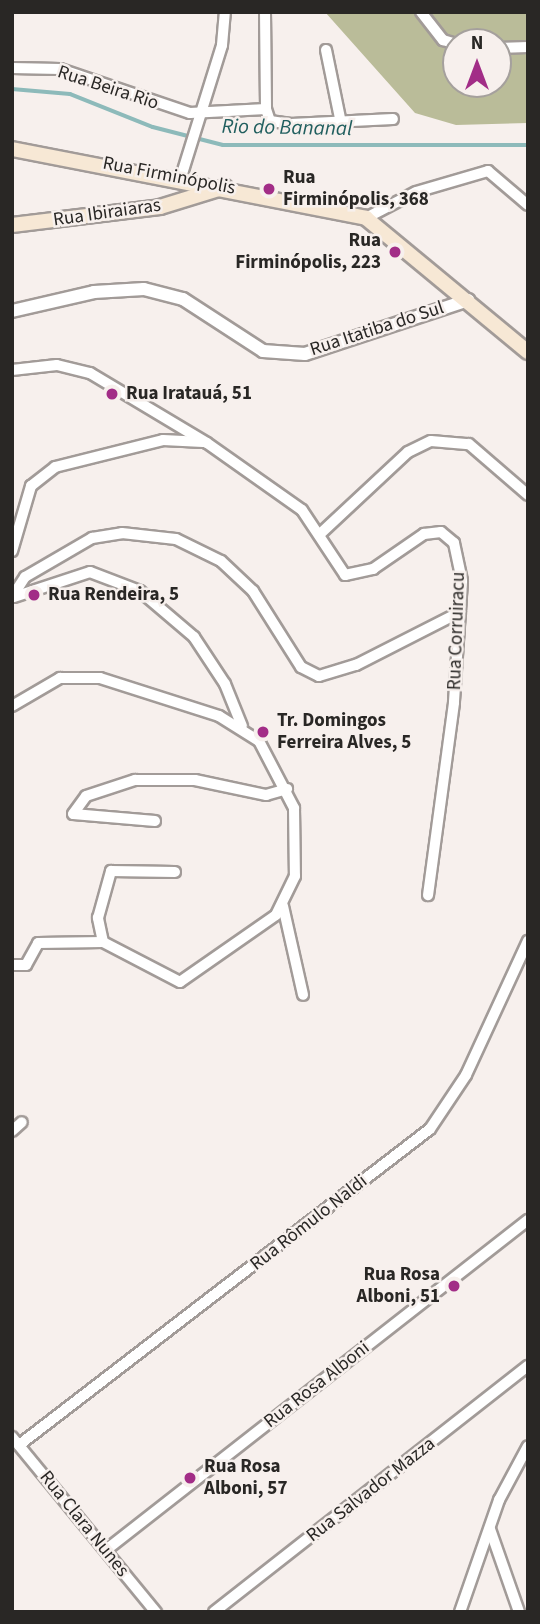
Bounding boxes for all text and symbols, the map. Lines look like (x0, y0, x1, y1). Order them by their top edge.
north arrow (442, 28, 512, 98)
text: N (471, 30, 483, 57)
street label: Rua Beira Rio (55, 61, 161, 115)
water label: Rio do Bananal (221, 113, 353, 141)
street label: Rua Firminópolis (101, 152, 237, 200)
place label: Rua Firminópolis, 368 (283, 167, 429, 211)
marker: Rua Firminópolis, 368 (261, 181, 277, 197)
street label: Rua Ibiraiaras (52, 194, 162, 232)
place label: Rua Firminópolis, 223 (235, 230, 381, 274)
marker: Rua Firminópolis, 223 (387, 244, 403, 260)
street label: Rua Itatiba do Sul (307, 297, 447, 361)
place label: Rua Iratauá, 51 (126, 383, 252, 405)
marker: Rua Iratauá, 51 (104, 386, 120, 402)
street label: Rua Corruiracu (444, 571, 470, 691)
place label: Rua Rendeira, 5 (48, 584, 179, 606)
marker: Rua Rendeira, 5 (26, 587, 42, 603)
place label: Tr. Domingos Ferreira Alves, 5 (277, 710, 411, 754)
marker: Tr. Domingos Ferreira Alves, 5 (255, 724, 271, 740)
street label: Rua Rômulo Naldi (246, 1170, 372, 1276)
place label: Rua Rosa Alboni, 51 (357, 1264, 440, 1308)
marker: Rua Rosa Alboni, 51 (446, 1278, 462, 1294)
street label: Rua Rosa Alboni (260, 1337, 374, 1433)
street label: Rua Salvador Mazza (302, 1433, 440, 1547)
place label: Rua Rosa Alboni, 57 (204, 1456, 287, 1500)
street label: Rua Clara Nunes (34, 1466, 134, 1582)
marker: Rua Rosa Alboni, 57 (182, 1470, 198, 1486)

